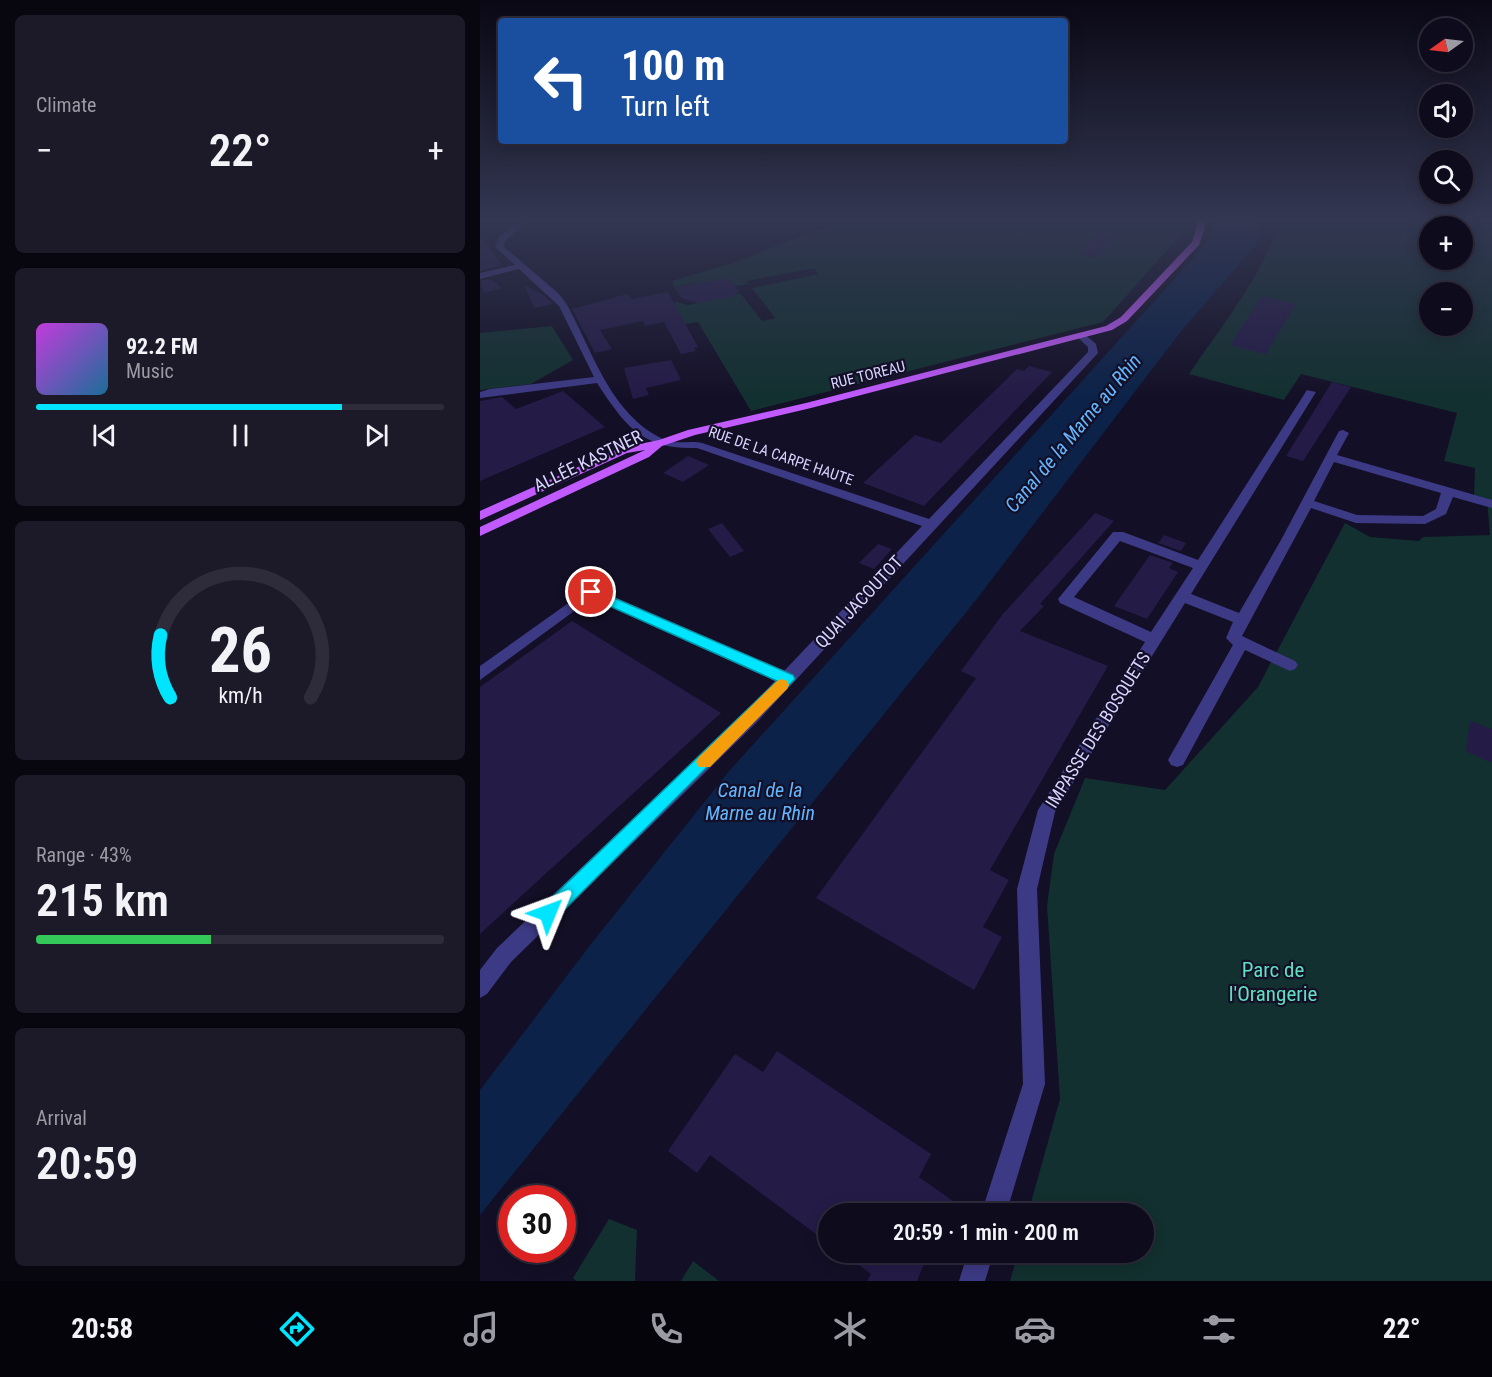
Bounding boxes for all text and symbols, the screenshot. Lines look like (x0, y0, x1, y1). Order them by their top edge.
north arrow (1419, 18, 1473, 72)
map controls (1419, 18, 1473, 336)
text: 100 m (621, 41, 726, 90)
icon: left (522, 42, 600, 120)
button: sound (1419, 84, 1473, 138)
text: Turn left (621, 91, 710, 123)
text: Climate (36, 93, 96, 117)
text: 22° (209, 124, 271, 177)
text: − (36, 131, 53, 170)
text: + (428, 131, 444, 170)
button: search (1419, 150, 1473, 204)
button: + (1419, 216, 1473, 270)
button: − (1419, 282, 1473, 336)
text: 92.2 FM (126, 334, 198, 359)
water label: Canal de la Marne au Rhin (1000, 349, 1146, 517)
street label: RUE TOREAU (829, 357, 907, 393)
text: Music (126, 359, 174, 383)
icon: previous (88, 419, 121, 452)
icon: pause (224, 419, 257, 452)
icon: next (360, 419, 393, 452)
street label: RUE DE LA CARPE HAUTE (706, 423, 856, 489)
street label: ALLÉE KASTNER (530, 425, 646, 496)
street label: QUAI JACOUTOT (810, 551, 907, 652)
pin (565, 566, 616, 617)
icon: arrive (574, 575, 607, 608)
text: 26 (208, 614, 272, 687)
street label: IMPASSE DES BOSQUETS (1041, 648, 1154, 812)
text: km/h (218, 683, 262, 708)
water label: Canal de la Marne au Rhin (705, 778, 815, 825)
text: Range · 43% (36, 843, 132, 867)
text: 215 km (36, 874, 169, 927)
position arrow (516, 881, 580, 945)
park label: Parc de l'Orangerie (1229, 958, 1317, 1006)
text: Arrival (36, 1106, 87, 1130)
text: 20:59 (36, 1137, 138, 1190)
speed limit sign: 30 (498, 1185, 576, 1263)
text: 20:59 · 1 min · 200 m (893, 1220, 1079, 1245)
icon: directions (276, 1308, 318, 1350)
icon: music (460, 1308, 502, 1350)
icon: phone (645, 1308, 687, 1350)
icon: climate (829, 1308, 871, 1350)
icon: car (1014, 1308, 1056, 1350)
icon: filters (1198, 1308, 1240, 1350)
text: 20:58 (71, 1313, 133, 1345)
text: 22° (1383, 1313, 1421, 1345)

